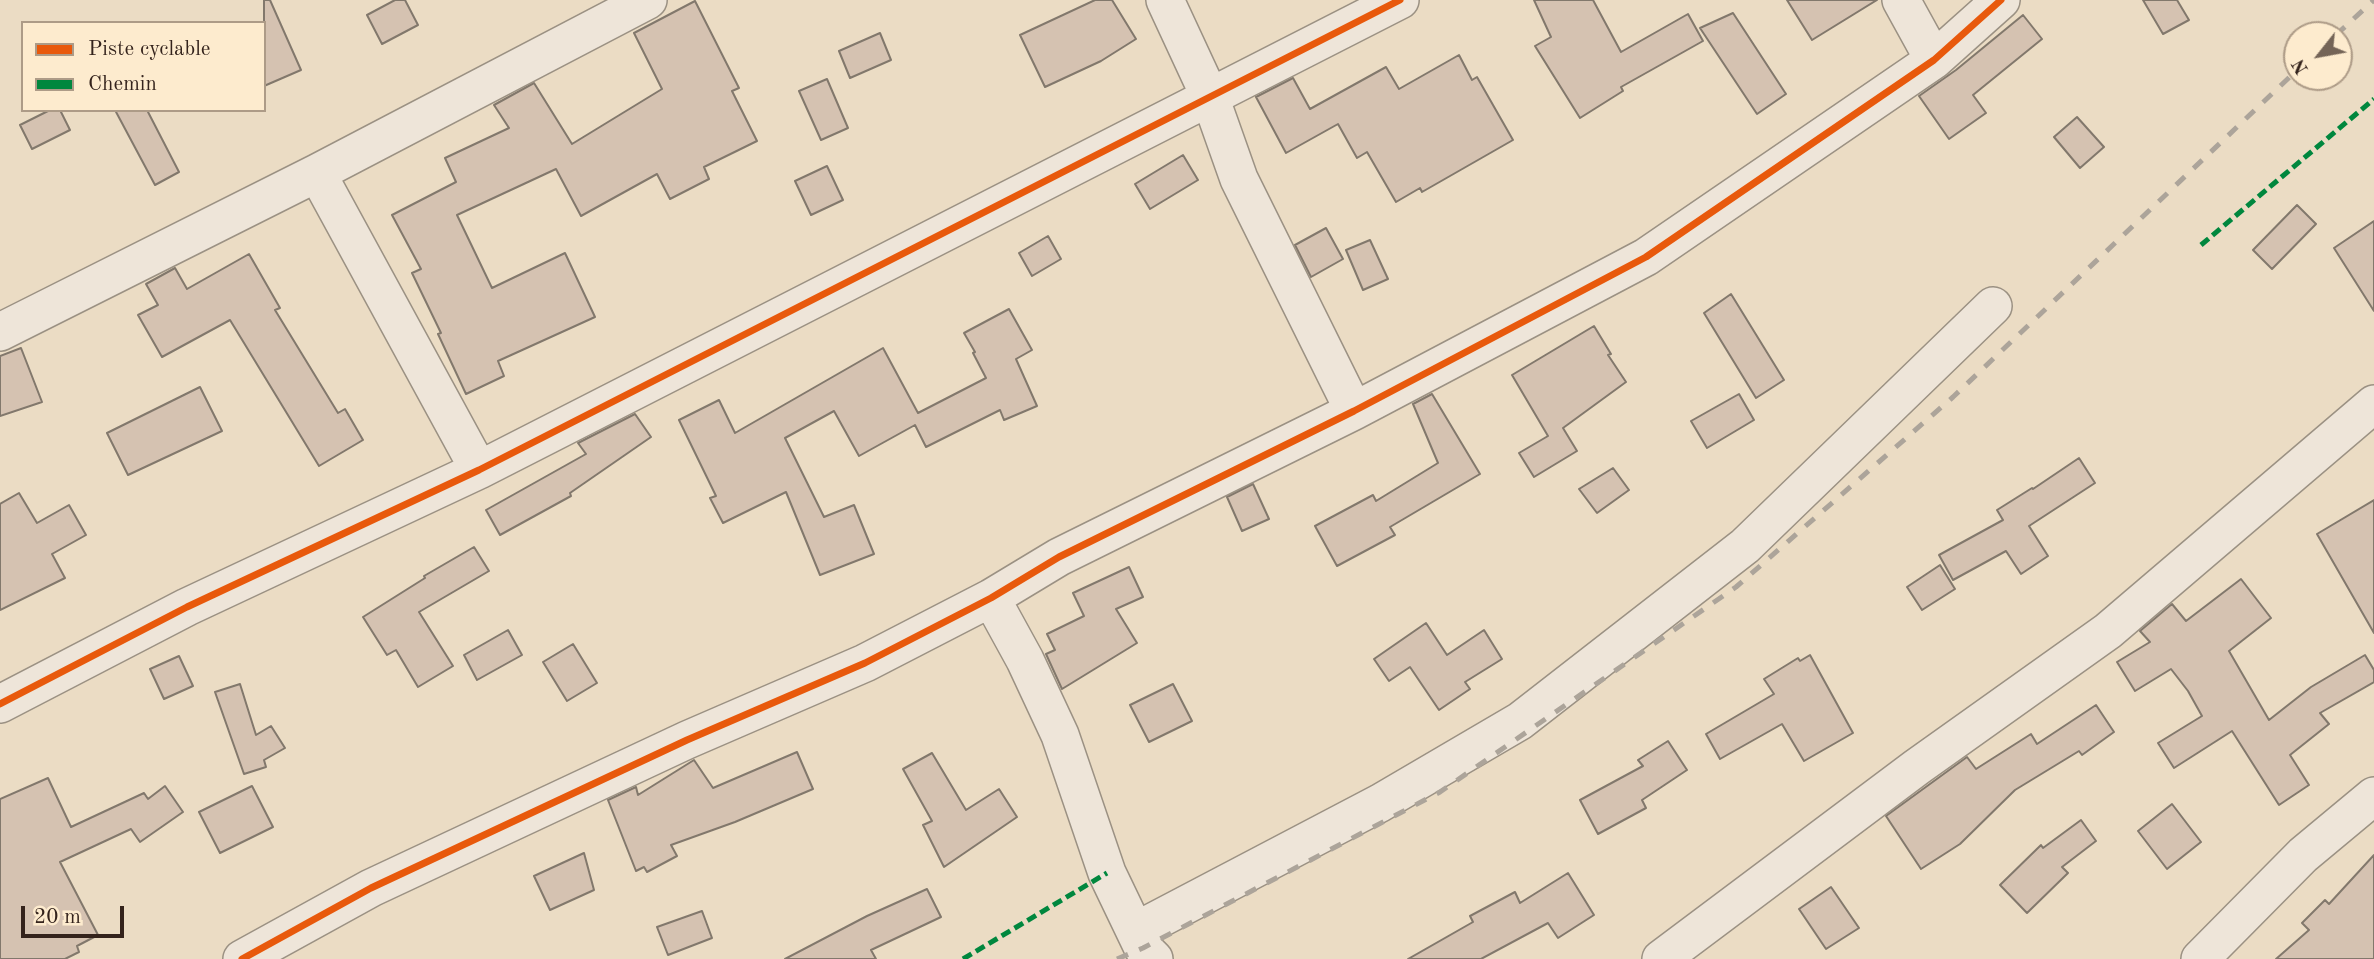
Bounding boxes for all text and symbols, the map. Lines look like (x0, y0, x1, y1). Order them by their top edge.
legend (21, 21, 266, 112)
north arrow (2283, 21, 2353, 91)
text: Piste cyclable (88, 39, 211, 60)
text: N (2289, 55, 2313, 77)
text: Chemin (88, 74, 157, 95)
scale bar (24, 892, 128, 936)
text: 20 m (34, 907, 81, 928)

